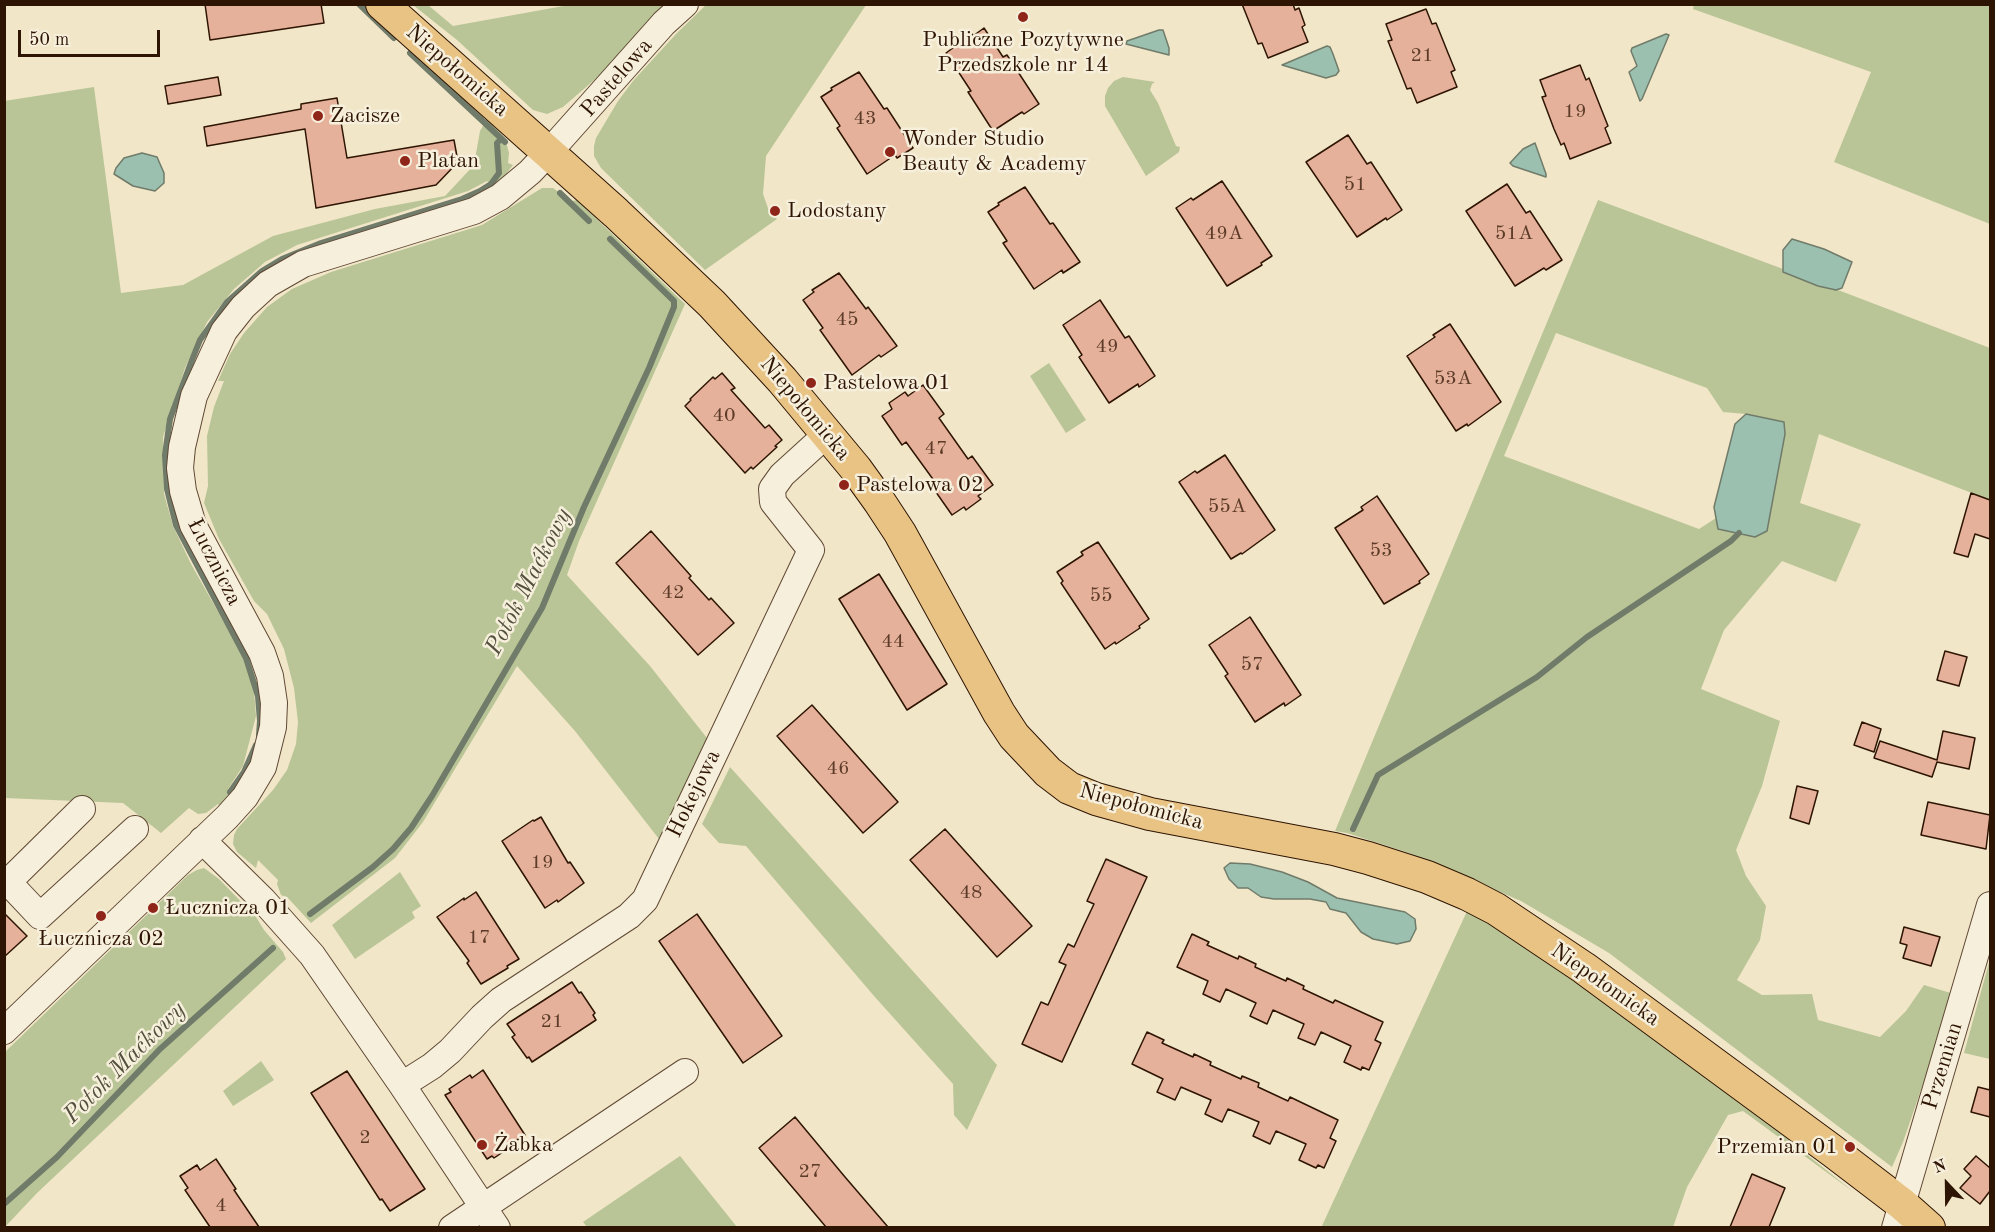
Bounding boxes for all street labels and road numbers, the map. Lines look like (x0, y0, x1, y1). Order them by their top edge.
street label: Niepołomicka (400, 19, 514, 123)
street label: Pastelowa (576, 33, 658, 123)
street label: Niepołomicka (754, 352, 856, 466)
street label: Łucznicza (181, 514, 247, 610)
street label: Hokejowa (661, 746, 727, 842)
street label: Niepołomicka (1076, 778, 1206, 836)
street label: Niepołomicka (1545, 938, 1665, 1032)
street label: Przemian (1917, 1019, 1969, 1113)

